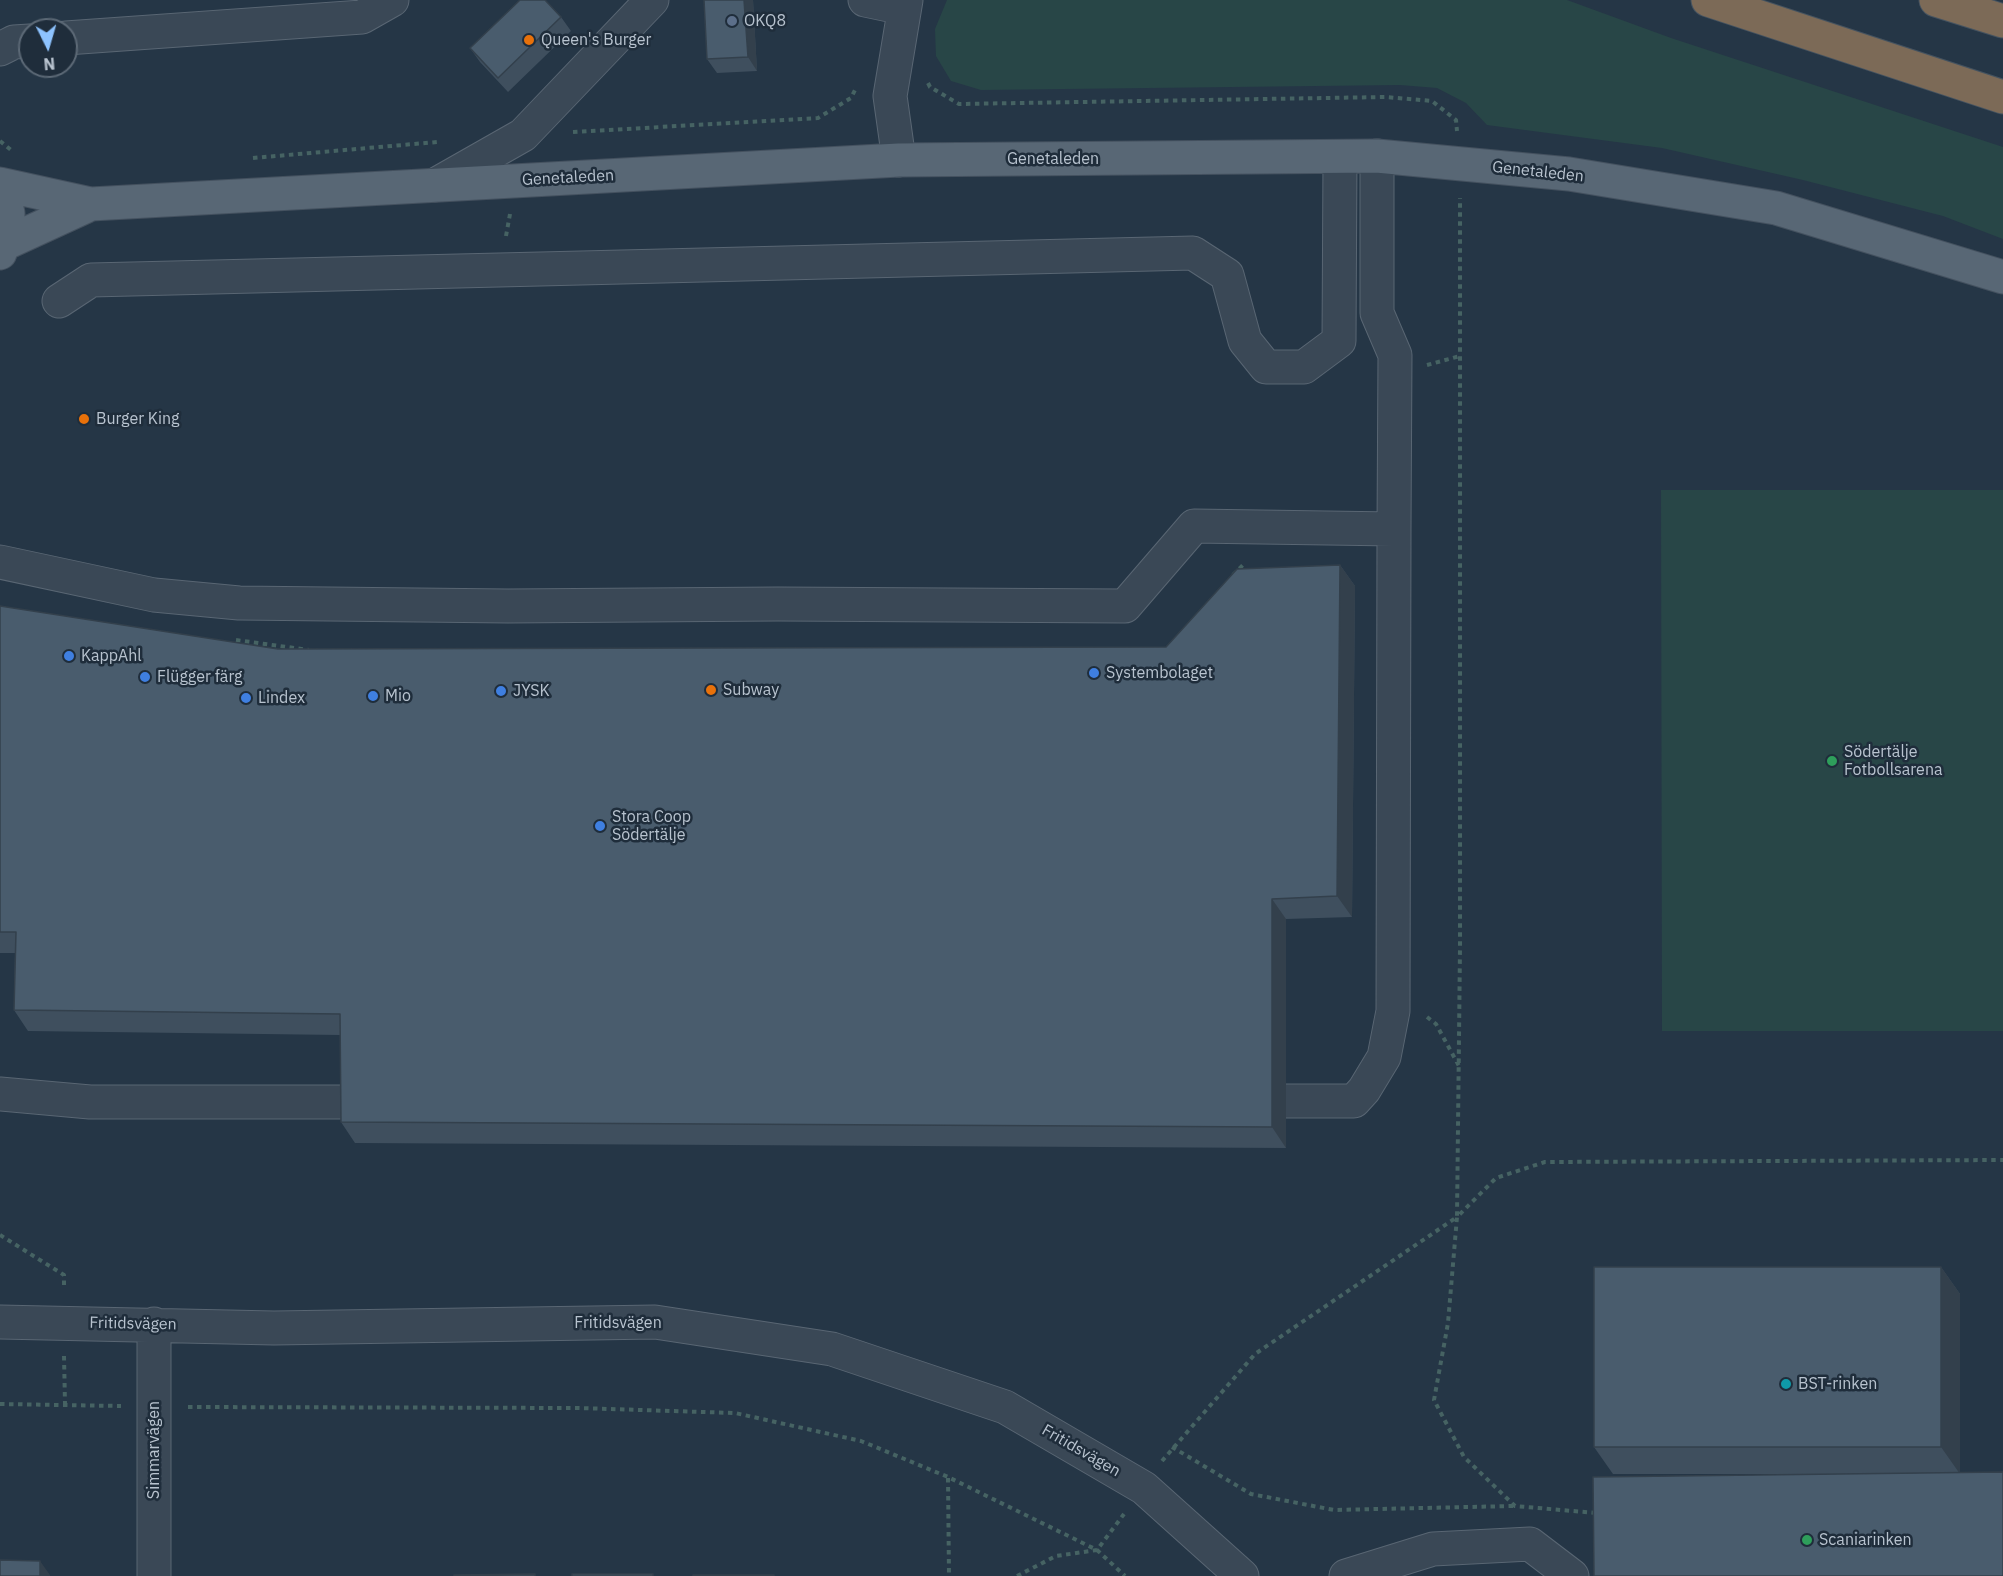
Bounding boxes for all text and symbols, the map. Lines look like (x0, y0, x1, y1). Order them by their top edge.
place label: OKQ8 (744, 11, 786, 31)
marker: OKQ8 (725, 14, 739, 28)
north arrow (18, 18, 78, 78)
place label: Queen's Burger (541, 30, 651, 50)
marker: Queen's Burger (522, 33, 536, 47)
text: N (43, 53, 56, 74)
street label: Genetaleden (1007, 149, 1099, 169)
street label: Genetaleden (1491, 158, 1585, 186)
street label: Genetaleden (521, 166, 615, 190)
place label: Burger King (96, 409, 180, 429)
marker: Burger King (77, 412, 91, 426)
place label: KappAhl (81, 646, 142, 666)
marker: KappAhl (62, 649, 76, 663)
place label: Systembolaget (1106, 663, 1213, 683)
marker: Systembolaget (1087, 666, 1101, 680)
place label: Flügger färg (157, 667, 242, 687)
marker: Flügger färg (138, 670, 152, 684)
place label: Subway (723, 680, 779, 700)
place label: JYSK (513, 681, 550, 701)
marker: Subway (704, 683, 718, 697)
marker: JYSK (494, 684, 508, 698)
place label: Mio (385, 686, 411, 706)
place label: Lindex (258, 688, 305, 708)
marker: Mio (366, 689, 380, 703)
marker: Lindex (239, 691, 253, 705)
place label: Södertälje Fotbollsarena (1844, 742, 1943, 780)
marker: Södertälje Fotbollsarena (1825, 754, 1839, 768)
place label: Stora Coop Södertälje (612, 807, 691, 845)
marker: Stora Coop Södertälje (593, 819, 607, 833)
street label: Fritidsvägen (574, 1313, 662, 1333)
street label: Fritidsvägen (89, 1314, 177, 1334)
place label: BST-rinken (1798, 1374, 1877, 1394)
marker: BST-rinken (1779, 1377, 1793, 1391)
street label: Simmarvägen (144, 1401, 164, 1499)
street label: Fritidsvägen (1038, 1421, 1124, 1481)
place label: Scaniarinken (1819, 1530, 1912, 1550)
marker: Scaniarinken (1800, 1533, 1814, 1547)

